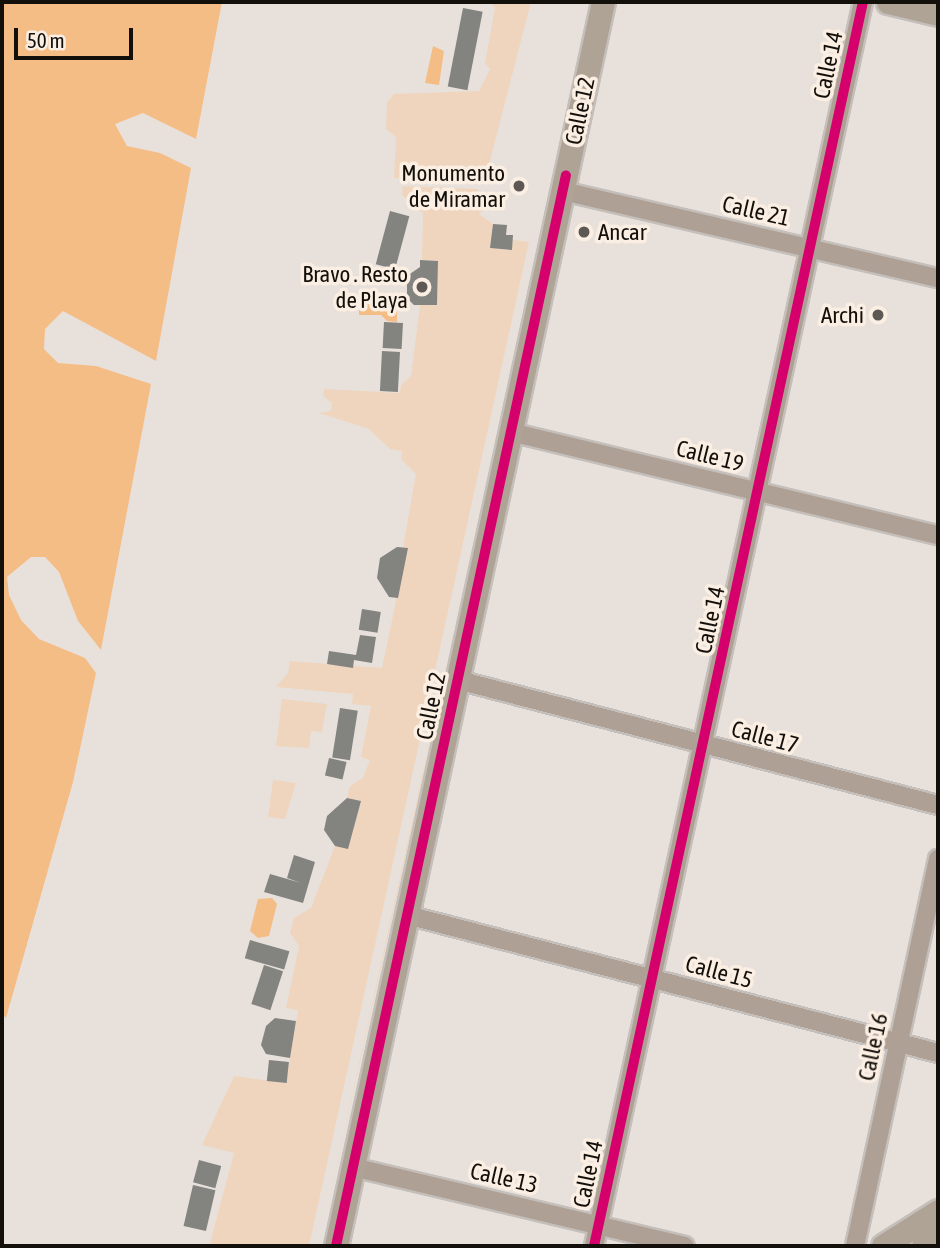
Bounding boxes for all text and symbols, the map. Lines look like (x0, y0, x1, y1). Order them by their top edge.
scale bar (18, 14, 136, 58)
text: 50 m (27, 28, 65, 52)
street label: Calle 14 (807, 29, 849, 101)
street label: Calle 12 (559, 75, 601, 147)
place label: Monumento de Miramar (401, 159, 505, 213)
marker: Monumento de Miramar (511, 178, 527, 194)
street label: Calle 21 (720, 190, 792, 232)
place label: Ancar (598, 218, 646, 246)
marker: Ancar (576, 224, 592, 240)
place label: Bravo . Resto de Playa (302, 260, 408, 314)
marker: Bravo . Resto de Playa (414, 279, 430, 295)
place label: Archi (821, 301, 864, 329)
marker: Archi (870, 307, 886, 323)
street label: Calle 19 (674, 434, 746, 478)
street label: Calle 14 (689, 584, 731, 656)
street label: Calle 12 (410, 670, 452, 742)
street label: Calle 17 (728, 715, 802, 759)
street label: Calle 15 (682, 950, 756, 994)
street label: Calle 16 (852, 1011, 894, 1083)
street label: Calle 14 (567, 1138, 609, 1210)
street label: Calle 13 (468, 1157, 540, 1199)

